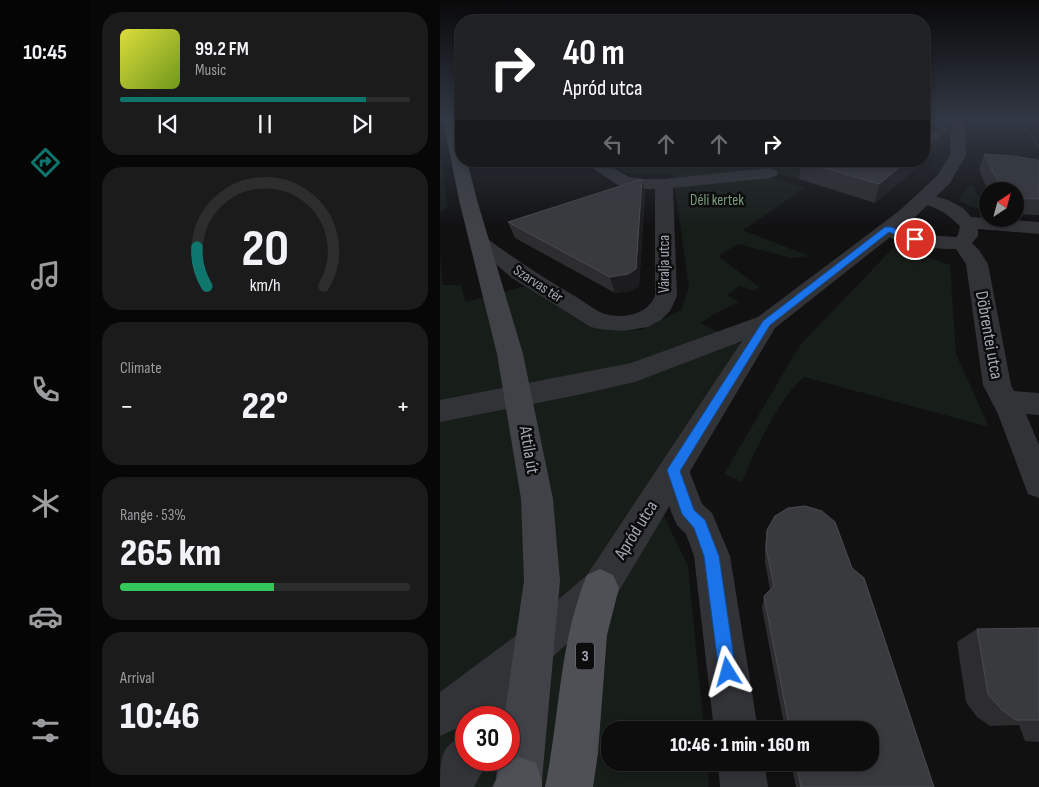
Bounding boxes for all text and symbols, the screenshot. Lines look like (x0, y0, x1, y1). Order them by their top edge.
text: 40 m (563, 32, 625, 75)
icon: right (480, 35, 545, 100)
text: 99.2 FM (195, 38, 249, 61)
text: 10:45 (23, 39, 67, 66)
text: Music (195, 61, 226, 80)
text: Apród utca (563, 75, 642, 102)
icon: previous (154, 110, 182, 138)
icon: pause (251, 110, 279, 138)
icon: next (348, 110, 376, 138)
icon: left (599, 130, 627, 158)
icon: ahead (652, 130, 680, 158)
icon: ahead (705, 130, 733, 158)
icon: right (758, 130, 786, 158)
icon: directions (28, 145, 63, 180)
north arrow (979, 182, 1024, 228)
map controls (979, 182, 1024, 227)
park label: Déli kertek (690, 191, 744, 210)
text: 20 (241, 218, 289, 281)
pin (894, 218, 936, 260)
icon: arrive (901, 225, 929, 253)
street label: Váralja utca (655, 235, 674, 293)
icon: music (28, 258, 63, 293)
street label: Szarvas tér (509, 261, 567, 308)
text: km/h (250, 275, 280, 296)
street label: Döbrentei utca (971, 289, 1007, 381)
text: Climate (120, 359, 162, 378)
icon: phone (28, 372, 63, 407)
text: 22° (242, 384, 288, 429)
text: − (120, 390, 134, 423)
text: + (396, 390, 410, 423)
street label: Attila út (514, 423, 544, 476)
icon: climate (28, 486, 63, 521)
street label: Apród utca (609, 497, 662, 564)
text: Range · 53% (120, 506, 186, 525)
text: 265 km (120, 531, 221, 576)
icon: car (28, 599, 63, 634)
road number: 3 (576, 642, 594, 669)
position arrow (701, 645, 753, 697)
text: Arrival (120, 669, 154, 688)
text: 10:46 (120, 694, 200, 739)
speed limit sign: 30 (455, 706, 520, 771)
icon: filters (28, 713, 63, 748)
text: 10:46 · 1 min · 160 m (670, 734, 810, 757)

